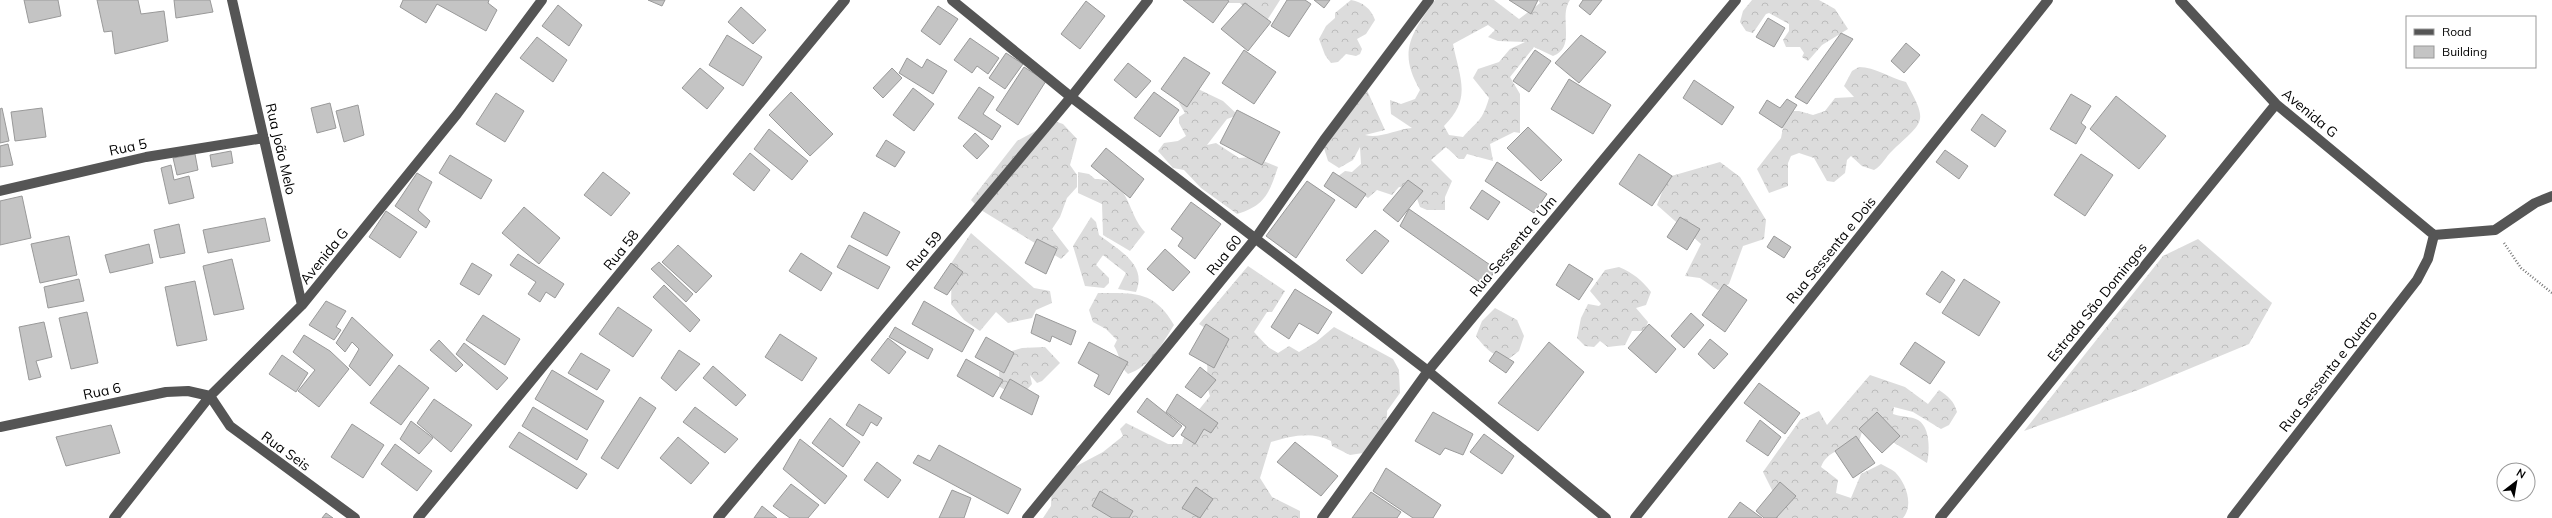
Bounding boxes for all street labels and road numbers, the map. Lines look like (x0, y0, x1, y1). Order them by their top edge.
street label: Avenida G (2279, 85, 2341, 141)
street label: Rua João Melo (262, 101, 300, 197)
street label: Rua 5 (107, 134, 149, 160)
street label: Rua Sessenta e Um (1465, 192, 1561, 300)
street label: Rua Sessenta e Dois (1782, 193, 1880, 307)
street label: Avenida G (296, 224, 352, 288)
street label: Rua 58 (599, 226, 643, 274)
street label: Rua 59 (902, 227, 946, 275)
street label: Rua 60 (1202, 231, 1246, 279)
street label: Estrada São Domingos (2043, 239, 2151, 365)
street label: Rua Sessenta e Quatro (2275, 307, 2381, 435)
street label: Rua 6 (81, 378, 123, 404)
street label: Rua Seis (258, 427, 314, 475)

